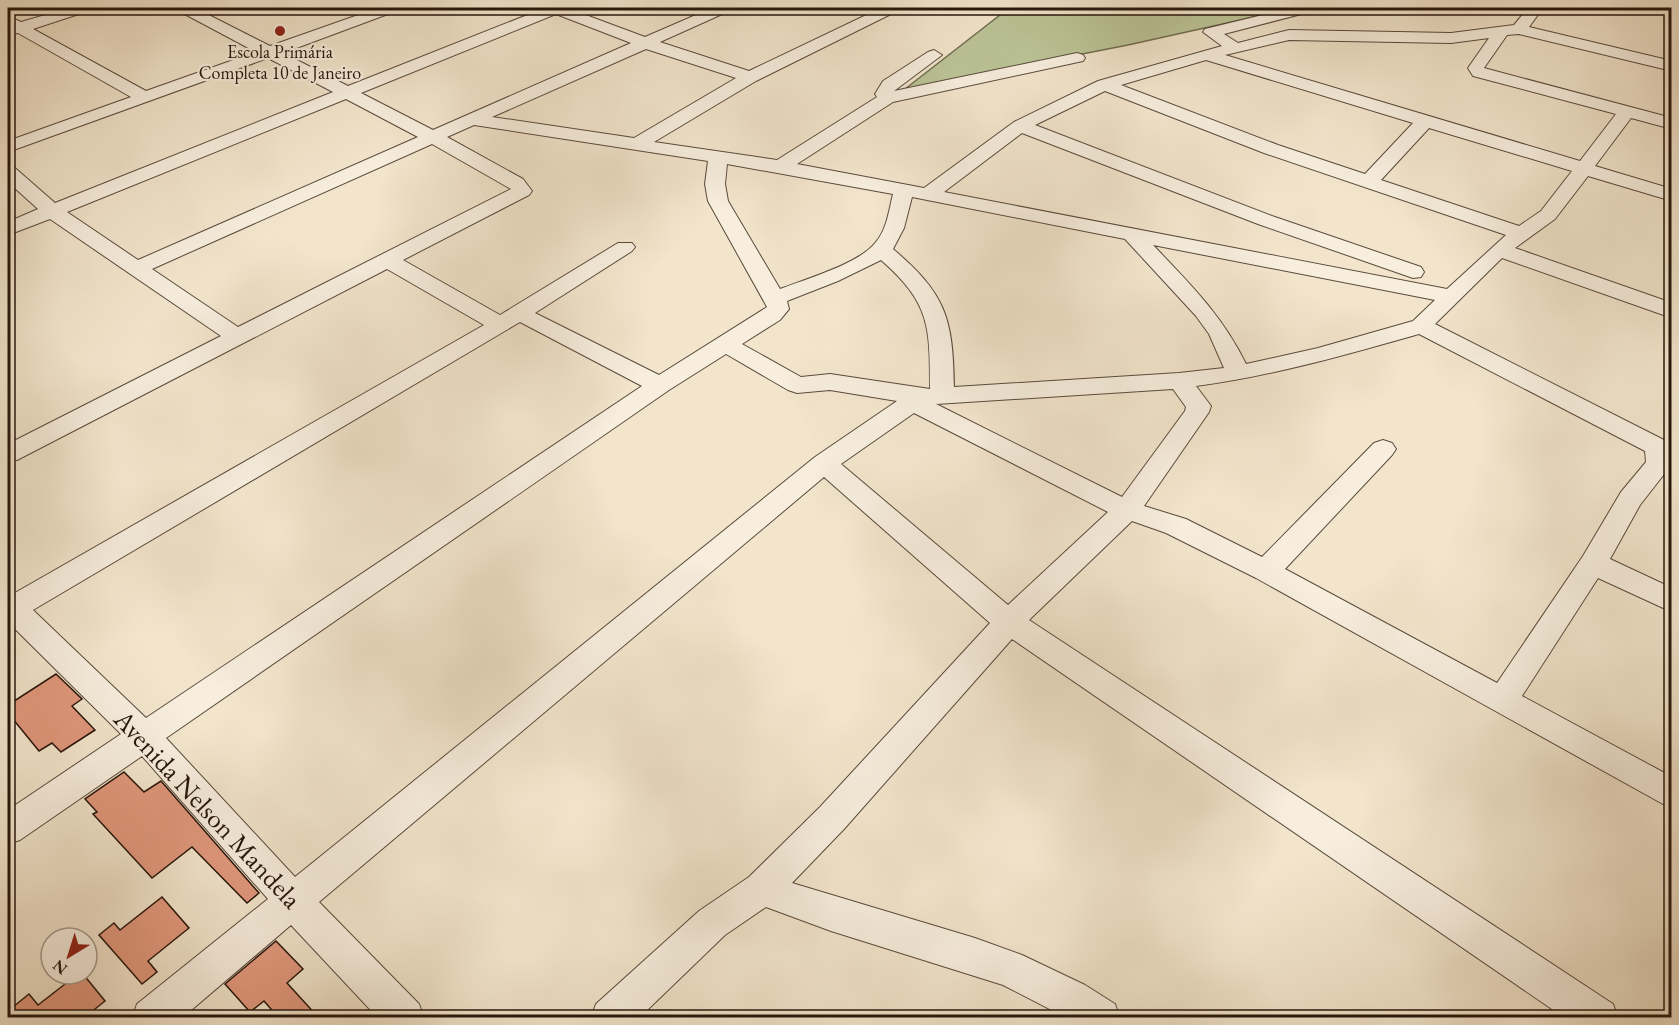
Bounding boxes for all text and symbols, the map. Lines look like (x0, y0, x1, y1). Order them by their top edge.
marker: Escola Primária Completa 10 de Janeiro (273, 24, 287, 38)
place label: Escola Primária Completa 10 de Janeiro (199, 40, 361, 84)
street label: Avenida Nelson Mandela (106, 701, 309, 916)
north arrow (39, 926, 99, 986)
text: N (48, 955, 72, 980)

